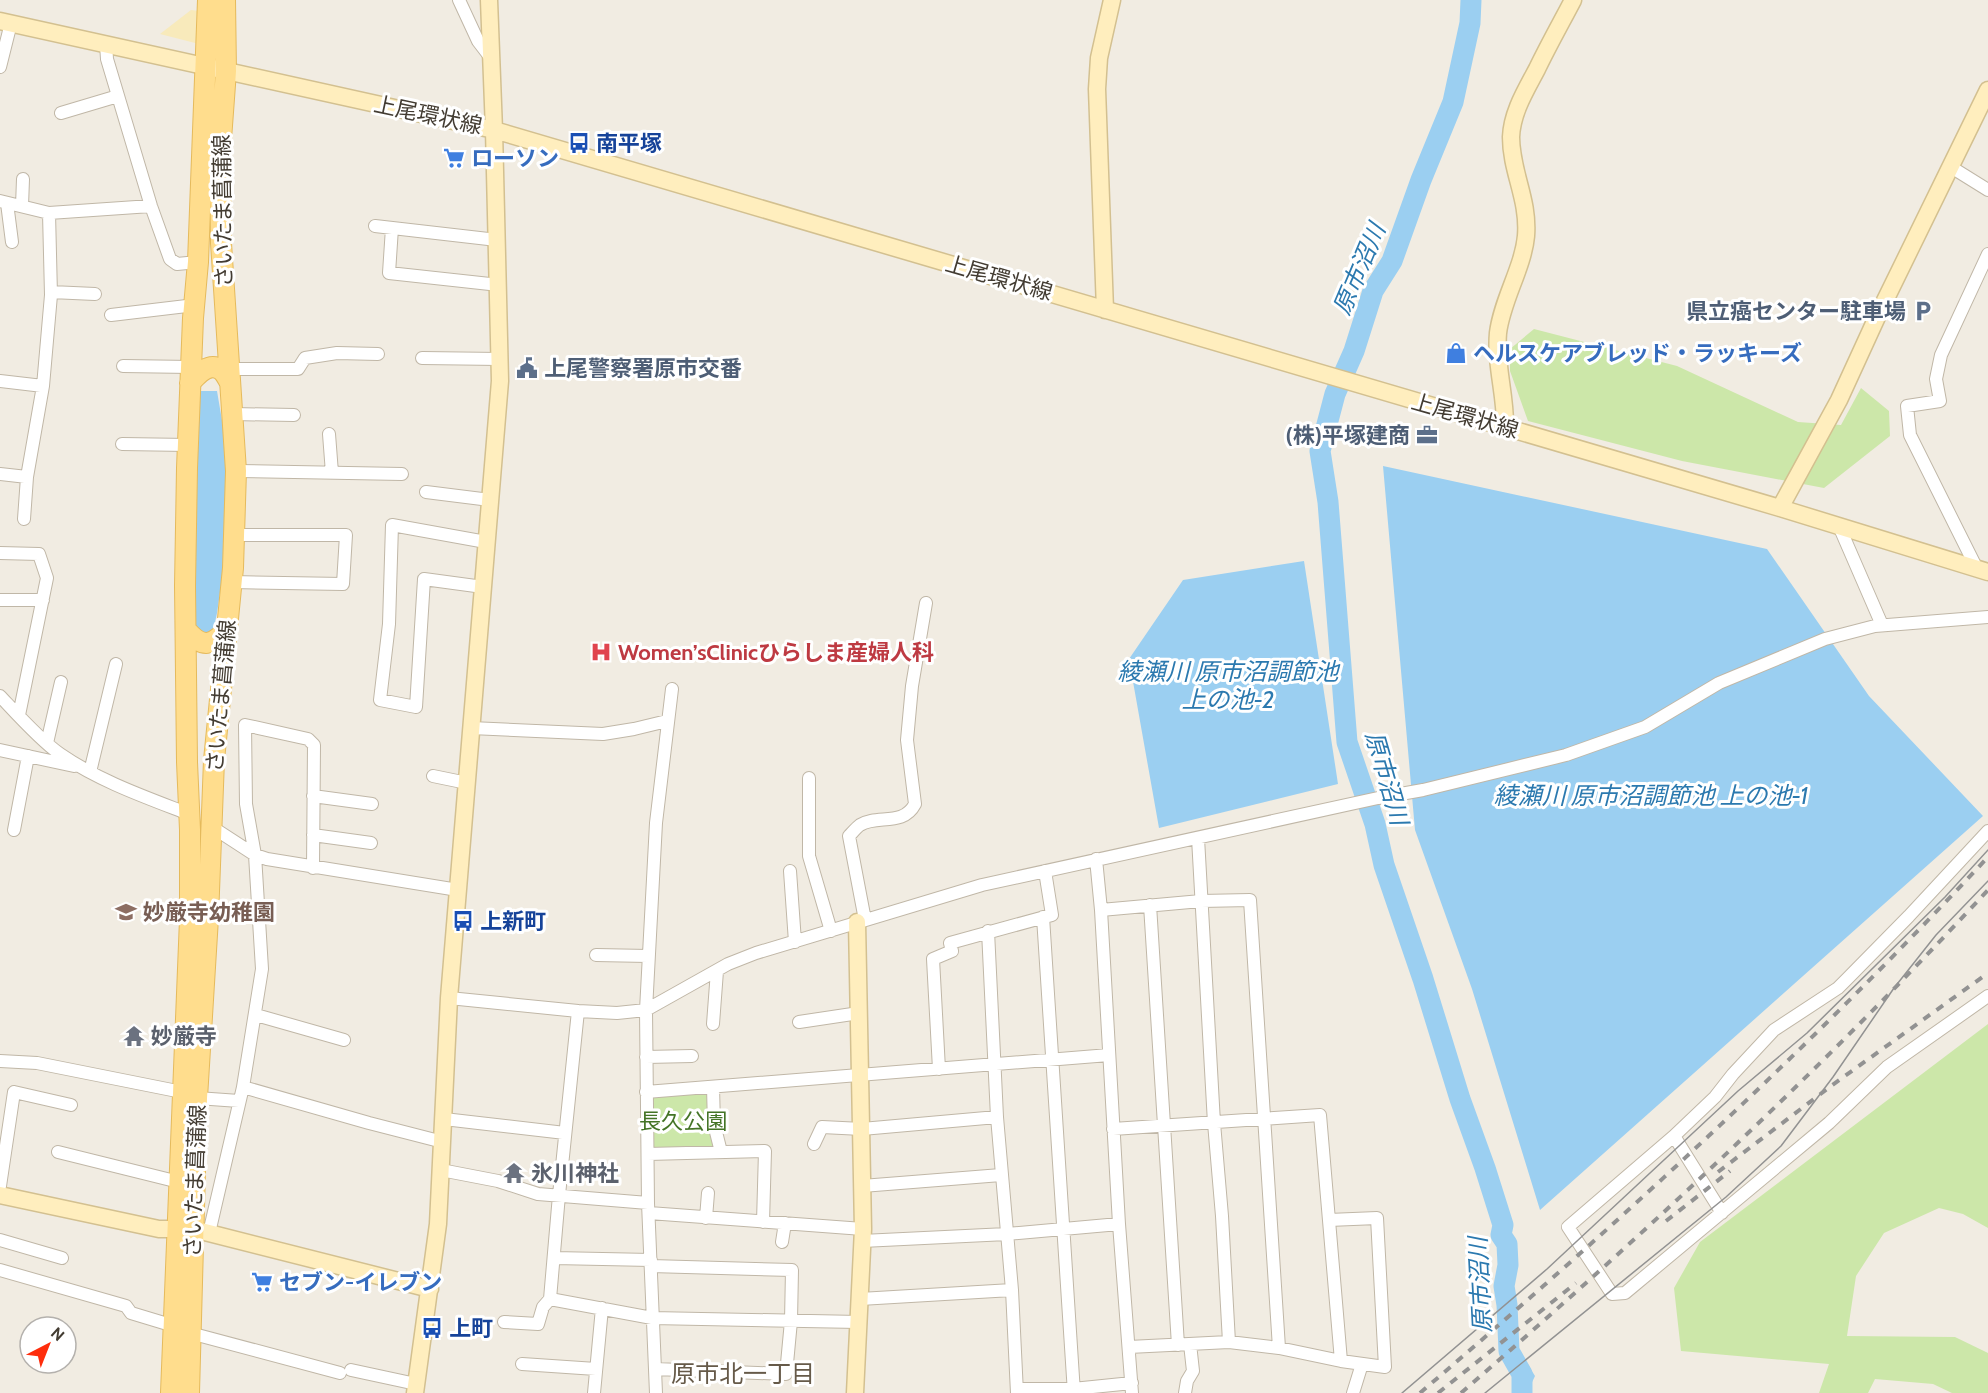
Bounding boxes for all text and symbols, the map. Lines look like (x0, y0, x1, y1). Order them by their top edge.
street label: 上尾環状線 (371, 90, 485, 140)
place label: 南平塚 (596, 130, 662, 157)
bus stop icon: 南平塚 (567, 131, 591, 155)
street label: さいたま菖蒲線 (208, 134, 238, 288)
place label: ローソン (471, 145, 559, 172)
supermarket icon: ローソン (442, 146, 466, 170)
water label: 原市沼川 (1327, 216, 1392, 319)
street label: 上尾環状線 (942, 250, 1056, 306)
place label: 県立癌センター駐車場 (1686, 298, 1906, 325)
parking icon: 県立癌センター駐車場 (1911, 299, 1935, 323)
place label: ヘルスケアブレッド・ラッキーズ (1473, 340, 1802, 367)
shop icon: ヘルスケアブレッド・ラッキーズ (1444, 341, 1468, 365)
place label: 上尾警察署原市交番 (544, 355, 742, 382)
public building icon: 上尾警察署原市交番 (515, 356, 539, 380)
street label: 上尾環状線 (1408, 388, 1522, 444)
place label: (株)平塚建商 (1286, 422, 1410, 449)
office icon: (株)平塚建商 (1415, 423, 1439, 447)
street label: さいたま菖蒲線 (201, 618, 241, 774)
place label: Women’sClinicひらしま産婦人科 (618, 639, 934, 666)
hospital icon: Women’sClinicひらしま産婦人科 (589, 640, 613, 664)
water label: 綾瀬川 原市沼調節池 上の池-2 (1118, 657, 1340, 714)
water label: 原市沼川 (1360, 728, 1415, 831)
water label: 綾瀬川 原市沼調節池 上の池-1 (1494, 781, 1808, 810)
place label: 妙厳寺幼稚園 (143, 899, 275, 926)
school or university icon: 妙厳寺幼稚園 (114, 900, 138, 924)
place label: 上新町 (480, 908, 546, 935)
bus stop icon: 上新町 (451, 909, 475, 933)
place label: 妙厳寺 (151, 1023, 217, 1050)
temple icon: 妙厳寺 (122, 1024, 146, 1048)
street label: さいたま菖蒲線 (179, 1104, 211, 1258)
park label: 長久公園 (639, 1108, 727, 1135)
place label: 氷川神社 (531, 1160, 619, 1187)
temple icon: 氷川神社 (502, 1161, 526, 1185)
water label: 原市沼川 (1463, 1233, 1497, 1334)
place label: セブン-イレブン (279, 1269, 442, 1296)
supermarket icon: セブン-イレブン (250, 1270, 274, 1294)
north arrow (18, 1315, 78, 1375)
place label: 上町 (449, 1315, 493, 1342)
bus stop icon: 上町 (420, 1316, 444, 1340)
text: N (47, 1323, 68, 1345)
district label: 原市北一丁目 (671, 1359, 815, 1388)

